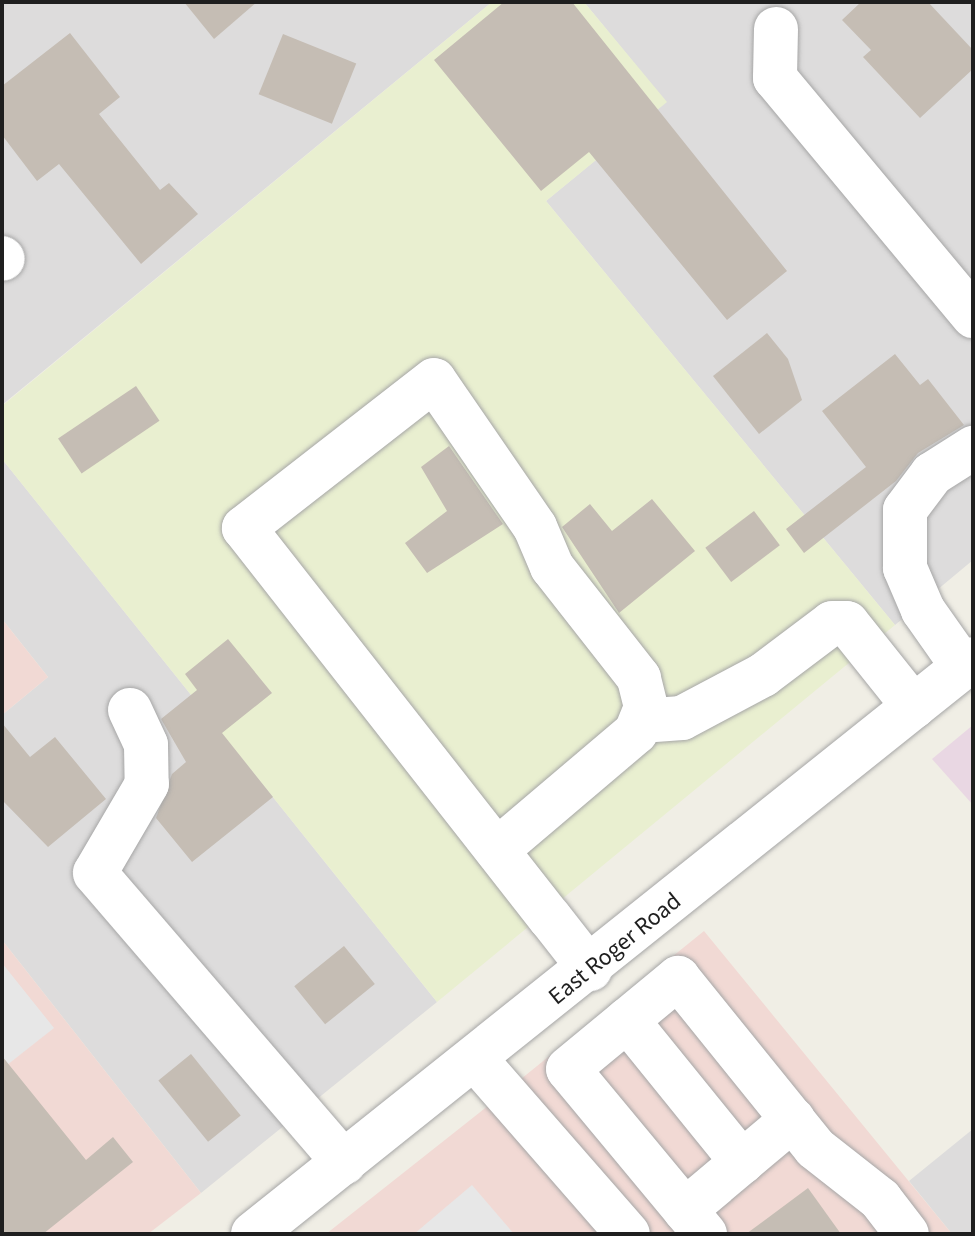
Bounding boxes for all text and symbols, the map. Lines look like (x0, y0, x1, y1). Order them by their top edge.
street label: East Roger Road (543, 887, 687, 1011)

